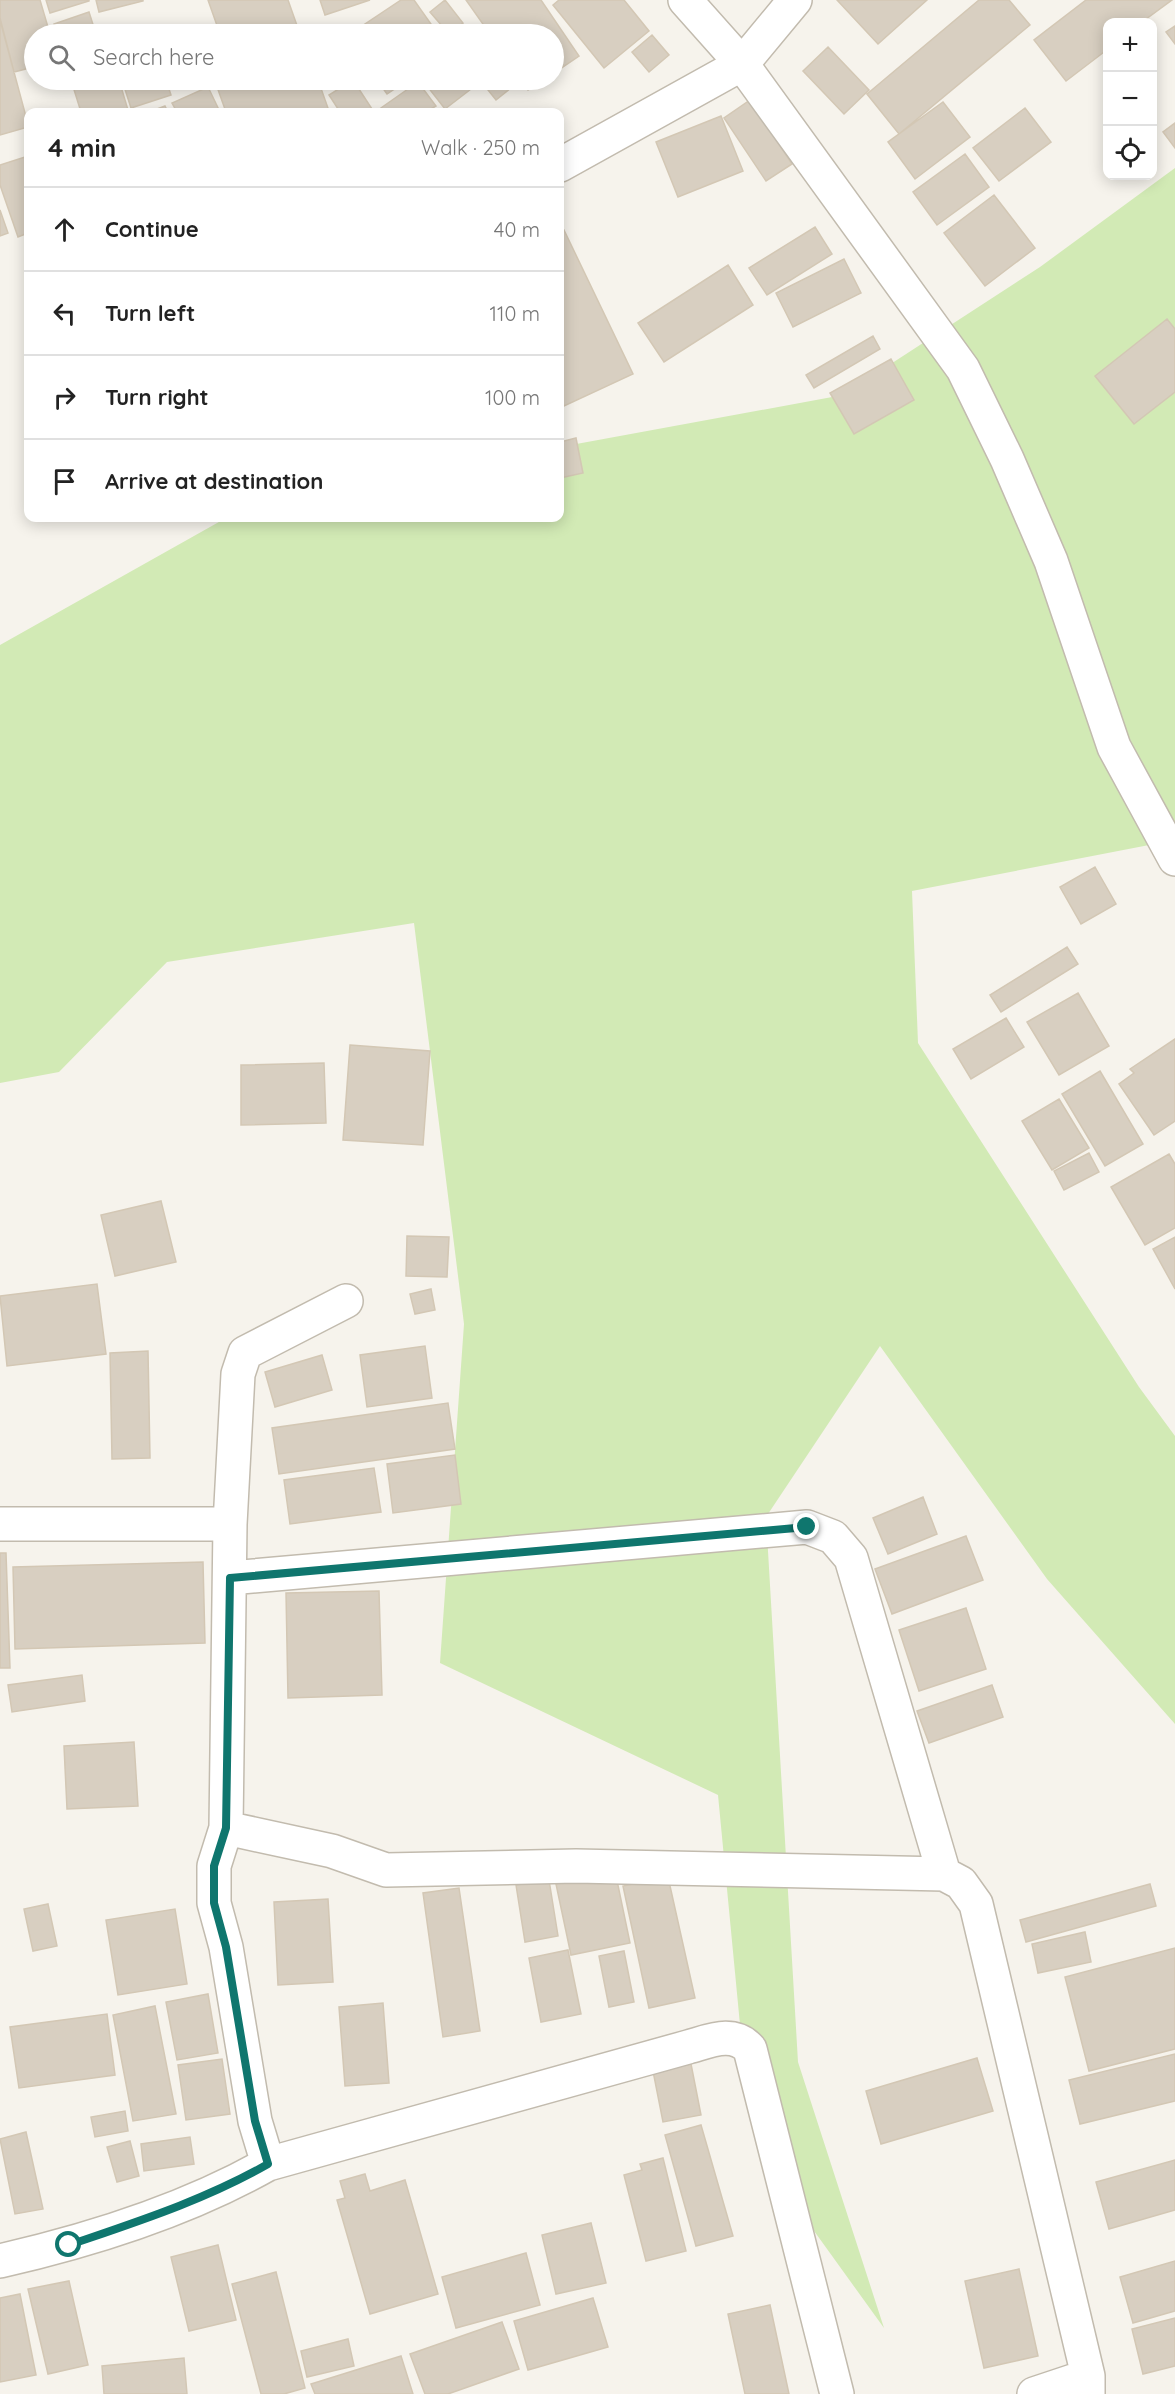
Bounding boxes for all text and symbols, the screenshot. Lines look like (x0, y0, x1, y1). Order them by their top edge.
map controls (1103, 18, 1157, 180)
button: + (1103, 18, 1157, 72)
search box (24, 24, 564, 90)
icon: search (45, 41, 78, 74)
text: Search here (93, 43, 214, 71)
button: − (1103, 72, 1157, 126)
button: locate (1103, 126, 1157, 180)
text: 4 min (48, 131, 116, 164)
text: Walk · 250 m (421, 135, 540, 160)
icon: ahead (48, 213, 81, 246)
text: Continue (105, 215, 199, 243)
text: 40 m (494, 217, 540, 242)
icon: left (48, 297, 81, 330)
text: Turn left (105, 299, 195, 327)
text: 110 m (490, 301, 540, 326)
icon: right (48, 381, 81, 414)
text: Turn right (105, 383, 209, 411)
text: 100 m (485, 385, 540, 410)
icon: arrive (48, 465, 81, 498)
text: Arrive at destination (105, 467, 323, 495)
route end (793, 1513, 819, 1539)
route start (55, 2231, 81, 2257)

